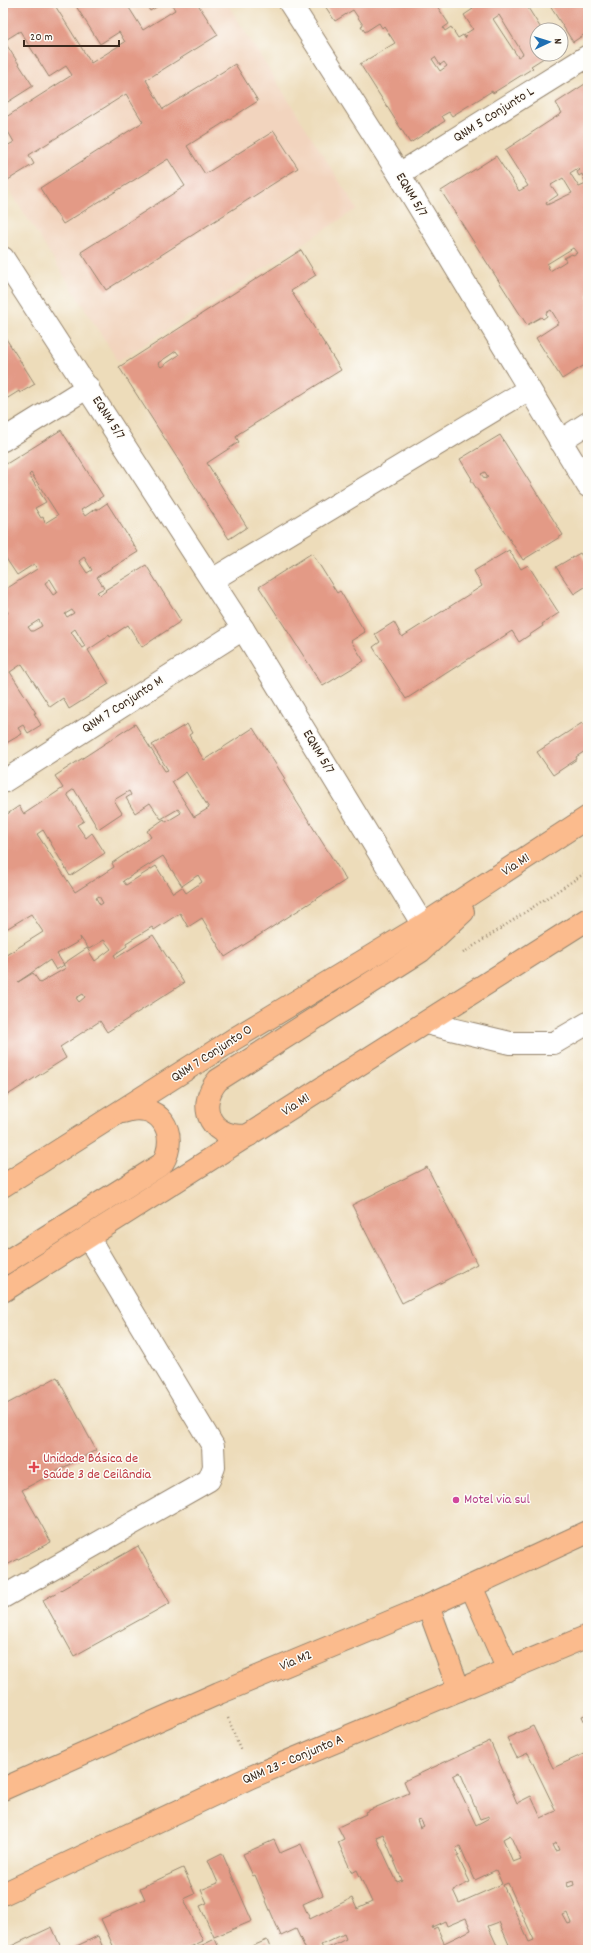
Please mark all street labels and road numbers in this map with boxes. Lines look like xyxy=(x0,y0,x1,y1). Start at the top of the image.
street label: QNM 5 Conjunto L xyxy=(450,82,539,148)
street label: EQNM 5/7 xyxy=(390,169,432,221)
street label: EQNM 5/7 xyxy=(86,392,130,444)
street label: QNM 7 Conjunto M xyxy=(78,671,168,739)
street label: EQNM 5/7 xyxy=(297,726,339,778)
street label: Via M1 xyxy=(498,848,534,882)
street label: QNM 7 Conjunto O xyxy=(167,1020,257,1088)
street label: Via M1 xyxy=(278,1088,314,1122)
street label: Via M2 xyxy=(277,1645,315,1677)
street label: QNM 23 - Conjunto A xyxy=(239,1730,347,1790)

